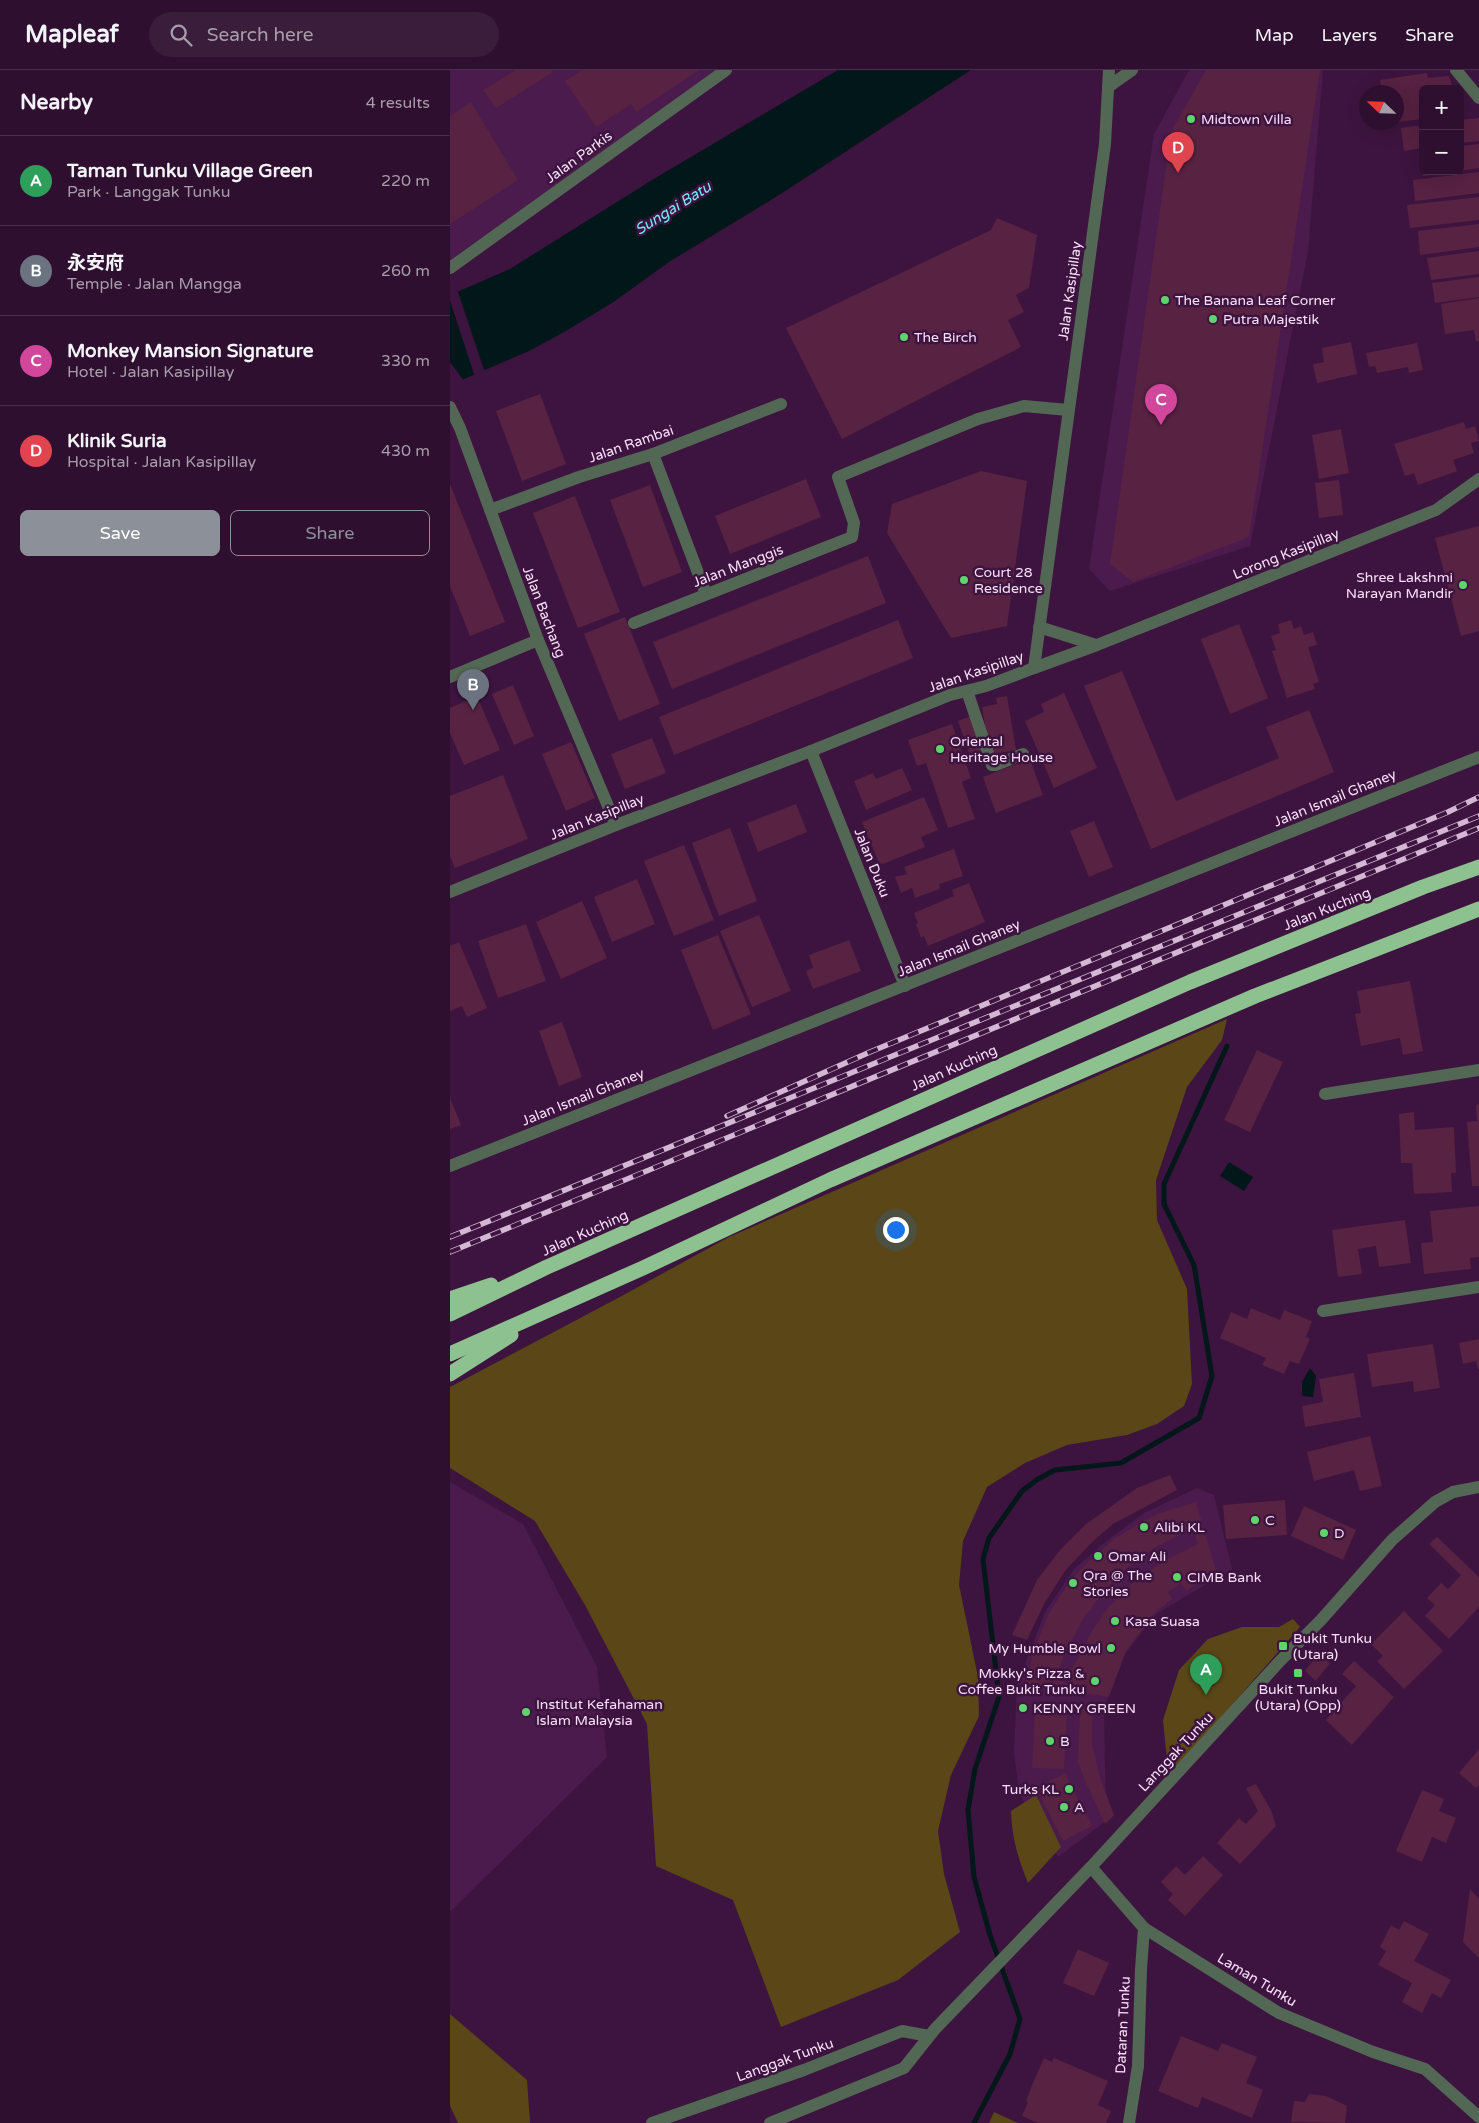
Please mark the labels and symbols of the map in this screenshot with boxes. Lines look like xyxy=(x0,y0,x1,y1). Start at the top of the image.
north arrow xyxy=(1359,85,1404,130)
place label: Midtown Villa xyxy=(1201,111,1292,128)
marker: Midtown Villa xyxy=(1185,113,1197,125)
street label: Jalan Parkis xyxy=(542,127,616,187)
pin: D xyxy=(1162,132,1194,173)
water label: Sungai Batu xyxy=(632,177,715,239)
street label: Jalan Kasipillay xyxy=(1055,240,1085,342)
place label: The Banana Leaf Corner xyxy=(1175,292,1336,309)
marker: The Banana Leaf Corner xyxy=(1159,294,1171,306)
place label: Putra Majestik xyxy=(1223,311,1319,328)
marker: Putra Majestik xyxy=(1207,313,1219,325)
place label: The Birch xyxy=(914,329,977,346)
marker: The Birch xyxy=(898,331,910,343)
pin: C xyxy=(1145,384,1177,425)
street label: Jalan Rambai xyxy=(586,422,676,466)
street label: Lorong Kasipillay xyxy=(1230,525,1342,583)
street label: Jalan Manggis xyxy=(690,541,786,591)
street label: Jalan Bachang xyxy=(519,564,569,660)
place label: Court 28 Residence xyxy=(974,564,1043,597)
place label: Shree Lakshmi Narayan Mandir xyxy=(1346,569,1454,602)
marker: Court 28 Residence xyxy=(958,574,970,586)
marker: Shree Lakshmi Narayan Mandir xyxy=(1457,579,1469,591)
street label: Jalan Kasipillay xyxy=(926,648,1026,696)
pin: B xyxy=(457,669,489,710)
place label: Oriental Heritage House xyxy=(950,733,1053,766)
marker: Oriental Heritage House xyxy=(934,743,946,755)
street label: Jalan Ismail Ghaney xyxy=(1271,765,1399,830)
street label: Jalan Kasipillay xyxy=(547,790,647,844)
street label: Jalan Duku xyxy=(850,826,894,900)
street label: Jalan Kuching xyxy=(1281,884,1373,934)
street label: Jalan Ismail Ghaney xyxy=(895,915,1023,980)
street label: Jalan Kuching xyxy=(908,1041,1000,1095)
street label: Jalan Ismail Ghaney xyxy=(519,1064,647,1129)
street label: Jalan Kuching xyxy=(539,1206,631,1260)
your location xyxy=(883,1217,909,1243)
place label: C xyxy=(1265,1512,1275,1529)
marker: C xyxy=(1249,1514,1261,1526)
place label: Alibi KL xyxy=(1154,1519,1205,1536)
marker: Alibi KL xyxy=(1138,1521,1150,1533)
place label: D xyxy=(1334,1525,1345,1542)
marker: D xyxy=(1318,1527,1330,1539)
place label: Omar Ali xyxy=(1108,1548,1166,1565)
marker: Omar Ali xyxy=(1092,1550,1104,1562)
place label: Qra @ The Stories xyxy=(1083,1567,1152,1600)
place label: CIMB Bank xyxy=(1187,1569,1262,1586)
marker: CIMB Bank xyxy=(1171,1571,1183,1583)
marker: Qra @ The Stories xyxy=(1067,1577,1079,1589)
place label: Kasa Suasa xyxy=(1125,1613,1200,1630)
marker: Kasa Suasa xyxy=(1109,1615,1121,1627)
place label: Bukit Tunku (Utara) xyxy=(1293,1630,1372,1663)
place label: My Humble Bowl xyxy=(988,1640,1101,1657)
marker: Bukit Tunku (Utara) xyxy=(1277,1640,1289,1652)
marker: My Humble Bowl xyxy=(1105,1642,1117,1654)
pin: A xyxy=(1190,1654,1222,1695)
place label: Mokky's Pizza & Coffee Bukit Tunku xyxy=(958,1665,1085,1698)
marker: Bukit Tunku (Utara) (Opp) xyxy=(1292,1667,1304,1679)
marker: Mokky's Pizza & Coffee Bukit Tunku xyxy=(1089,1675,1101,1687)
place label: Bukit Tunku (Utara) (Opp) xyxy=(1255,1681,1341,1714)
place label: Institut Kefahaman Islam Malaysia xyxy=(536,1696,663,1729)
place label: KENNY GREEN xyxy=(1033,1700,1136,1717)
marker: KENNY GREEN xyxy=(1017,1702,1029,1714)
marker: Institut Kefahaman Islam Malaysia xyxy=(520,1706,532,1718)
street label: Langgak Tunku xyxy=(1135,1709,1217,1795)
place label: B xyxy=(1060,1733,1070,1750)
marker: B xyxy=(1044,1735,1056,1747)
place label: Turks KL xyxy=(1002,1781,1059,1798)
marker: Turks KL xyxy=(1063,1783,1075,1795)
place label: A xyxy=(1074,1799,1084,1816)
marker: A xyxy=(1058,1801,1070,1813)
street label: Laman Tunku xyxy=(1214,1950,1300,2010)
street label: Dataran Tunku xyxy=(1112,1976,1134,2074)
street label: Langgak Tunku xyxy=(734,2035,836,2085)

